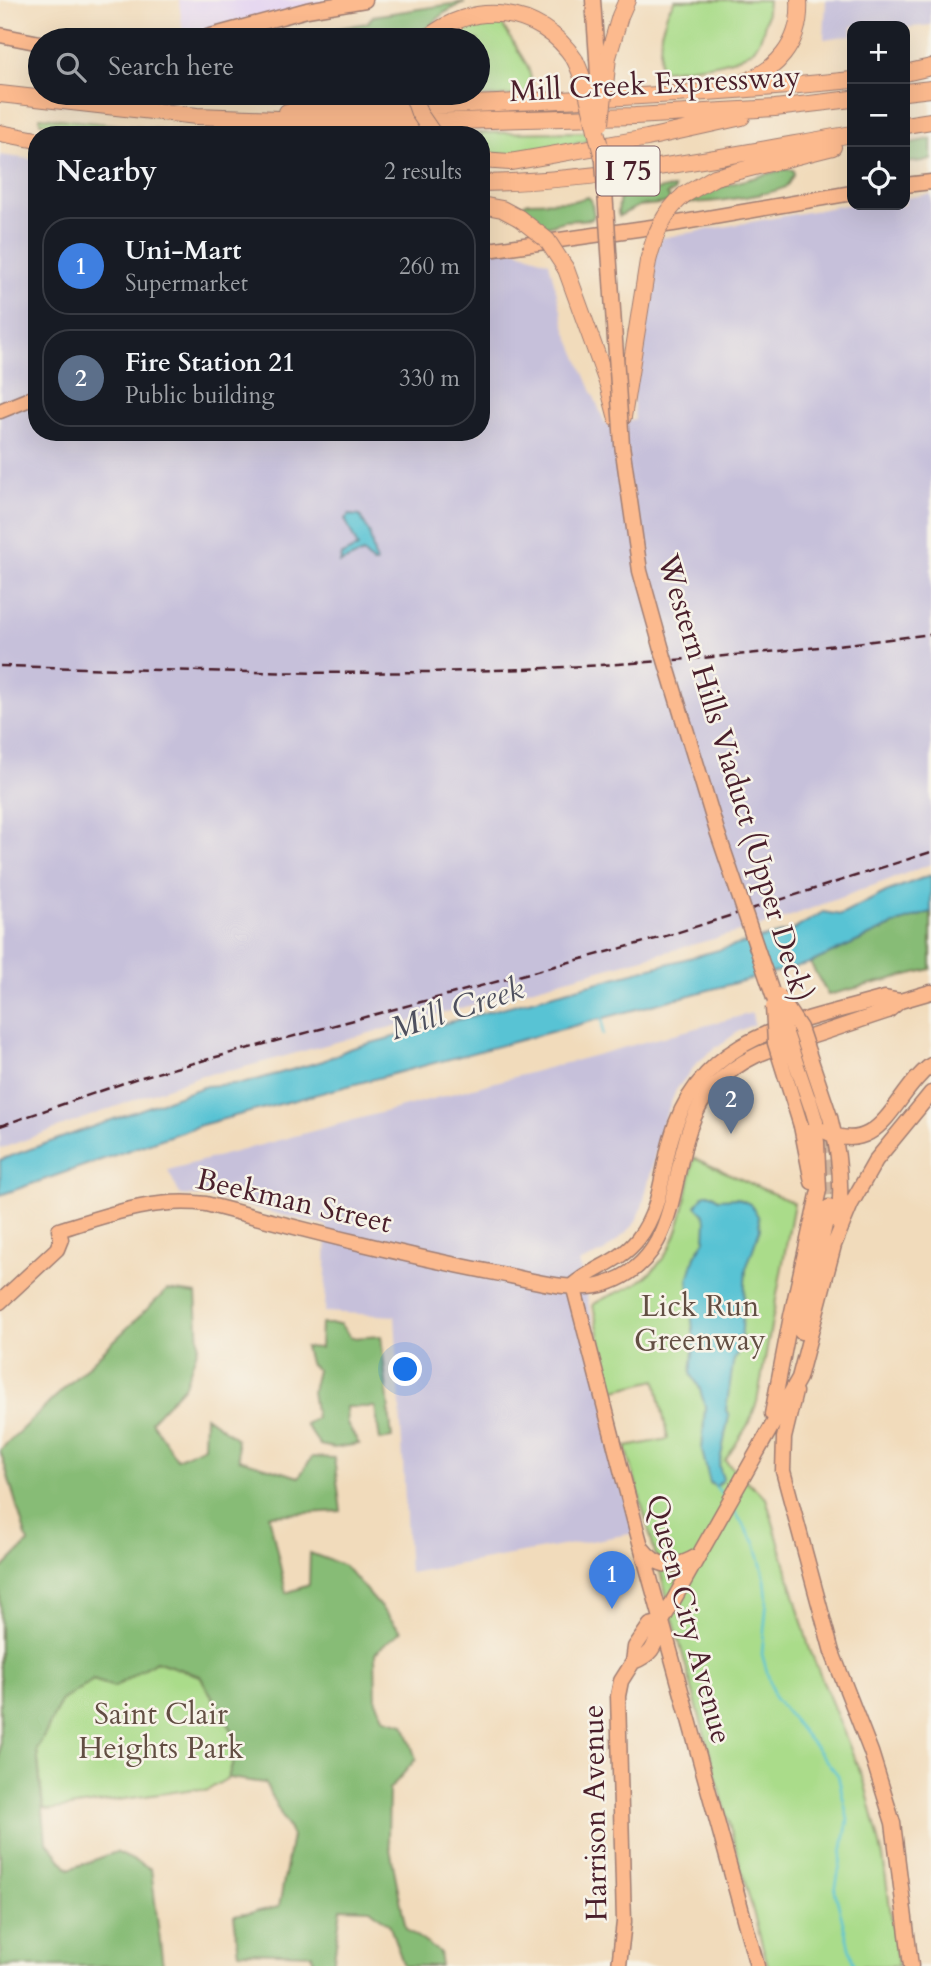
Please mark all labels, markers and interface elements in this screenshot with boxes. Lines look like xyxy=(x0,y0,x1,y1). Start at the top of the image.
map controls xyxy=(847,21,910,210)
button: + xyxy=(847,21,910,84)
search box xyxy=(28,28,490,105)
icon: search xyxy=(52,48,90,86)
text: Search here xyxy=(108,49,234,84)
street label: Mill Creek Expressway xyxy=(508,56,802,112)
button: − xyxy=(847,84,910,147)
road number: I 75 xyxy=(596,146,660,196)
button: locate xyxy=(847,147,910,210)
text: Nearby xyxy=(56,151,157,192)
text: 2 results xyxy=(384,156,462,187)
text: Uni-Mart xyxy=(125,233,241,268)
text: 1 xyxy=(75,251,87,282)
text: 260 m xyxy=(399,251,460,282)
text: Supermarket xyxy=(125,268,248,299)
text: Fire Station 21 xyxy=(125,345,295,380)
text: 2 xyxy=(75,363,87,394)
text: 330 m xyxy=(399,363,460,394)
text: Public building xyxy=(125,380,275,411)
street label: Western Hills Viaduct (Upper Deck) xyxy=(647,548,823,1007)
water label: Mill Creek xyxy=(384,967,530,1051)
pin: 2 xyxy=(708,1076,754,1134)
street label: Beekman Street xyxy=(192,1159,396,1244)
park label: Lick Run Greenway xyxy=(634,1286,766,1361)
your location xyxy=(388,1352,422,1386)
street label: Queen City Avenue xyxy=(636,1490,742,1748)
pin: 1 xyxy=(589,1551,635,1609)
park label: Saint Clair Heights Park xyxy=(78,1694,244,1769)
street label: Harrison Avenue xyxy=(573,1704,617,1922)

